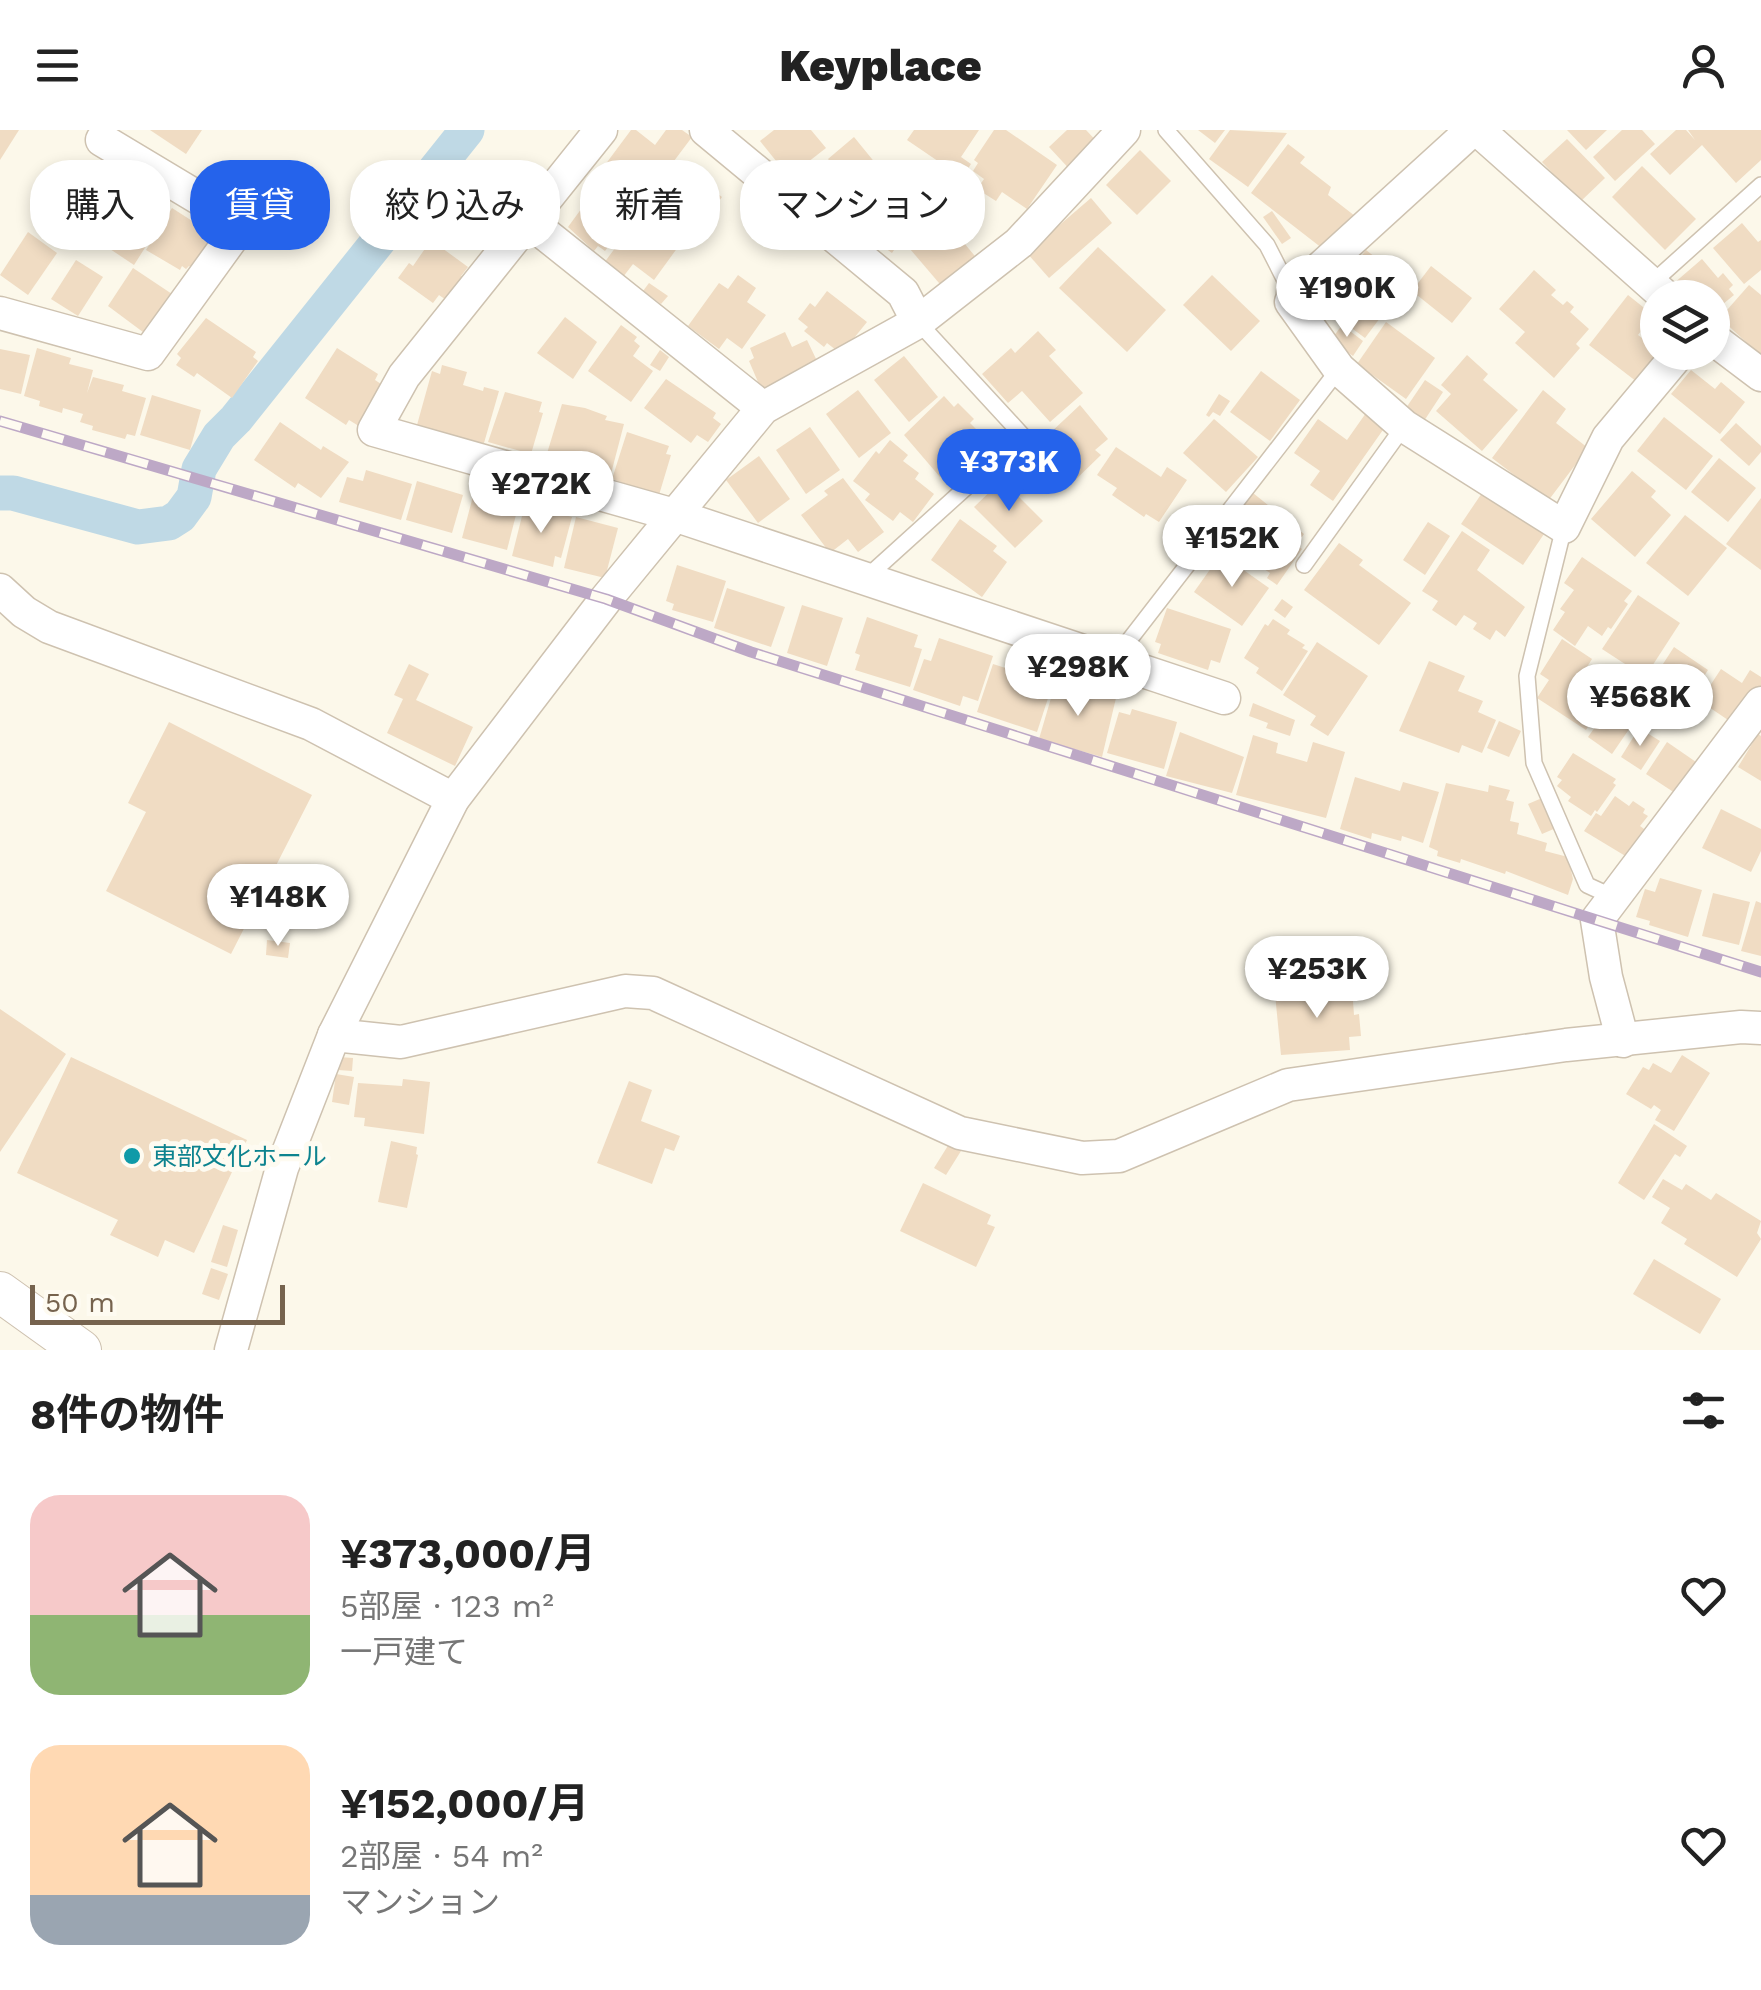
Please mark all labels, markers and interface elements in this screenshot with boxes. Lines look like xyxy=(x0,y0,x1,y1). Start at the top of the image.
icon: menu xyxy=(30,38,85,93)
icon: person xyxy=(1676,38,1731,93)
text: Keyplace xyxy=(779,39,982,92)
chip: 購入 xyxy=(30,160,170,250)
chip: 賃貸 xyxy=(190,160,330,250)
chip: 絞り込み xyxy=(350,160,560,250)
chip: 新着 xyxy=(580,160,720,250)
chip: マンション xyxy=(740,160,985,250)
pin: ¥190K xyxy=(1277,255,1417,340)
text: ¥190K xyxy=(1298,268,1396,306)
map controls xyxy=(1640,280,1730,370)
button: layers xyxy=(1640,280,1730,370)
pin: ¥373K xyxy=(939,429,1079,514)
text: ¥373K xyxy=(959,442,1059,480)
pin: ¥272K xyxy=(471,451,611,536)
text: ¥272K xyxy=(491,464,591,502)
pin: ¥152K xyxy=(1162,505,1302,590)
text: ¥152K xyxy=(1184,518,1280,556)
pin: ¥298K xyxy=(1008,634,1148,719)
text: ¥298K xyxy=(1027,647,1129,685)
pin: ¥568K xyxy=(1570,664,1710,749)
text: ¥568K xyxy=(1589,677,1691,715)
pin: ¥148K xyxy=(208,864,348,949)
text: ¥148K xyxy=(229,877,327,915)
pin: ¥253K xyxy=(1247,936,1387,1021)
text: ¥253K xyxy=(1267,949,1367,987)
place label: 東部文化ホール xyxy=(152,1142,327,1171)
marker: 東部文化ホール xyxy=(121,1145,143,1167)
scale bar xyxy=(30,1280,285,1324)
text: 50 m xyxy=(45,1286,115,1319)
icon: filters xyxy=(1676,1383,1731,1438)
text: 8件の物件 xyxy=(30,1390,224,1439)
text: ¥373,000/月 xyxy=(340,1529,596,1578)
icon: home xyxy=(110,1535,230,1655)
icon: heart xyxy=(1676,1568,1731,1623)
text: 5部屋 · 123 m² xyxy=(340,1587,554,1625)
text: 一戸建て xyxy=(340,1633,468,1671)
text: ¥152,000/月 xyxy=(340,1779,589,1828)
icon: home xyxy=(110,1785,230,1905)
icon: heart xyxy=(1676,1818,1731,1873)
text: 2部屋 · 54 m² xyxy=(340,1837,543,1875)
text: マンション xyxy=(340,1883,500,1921)

